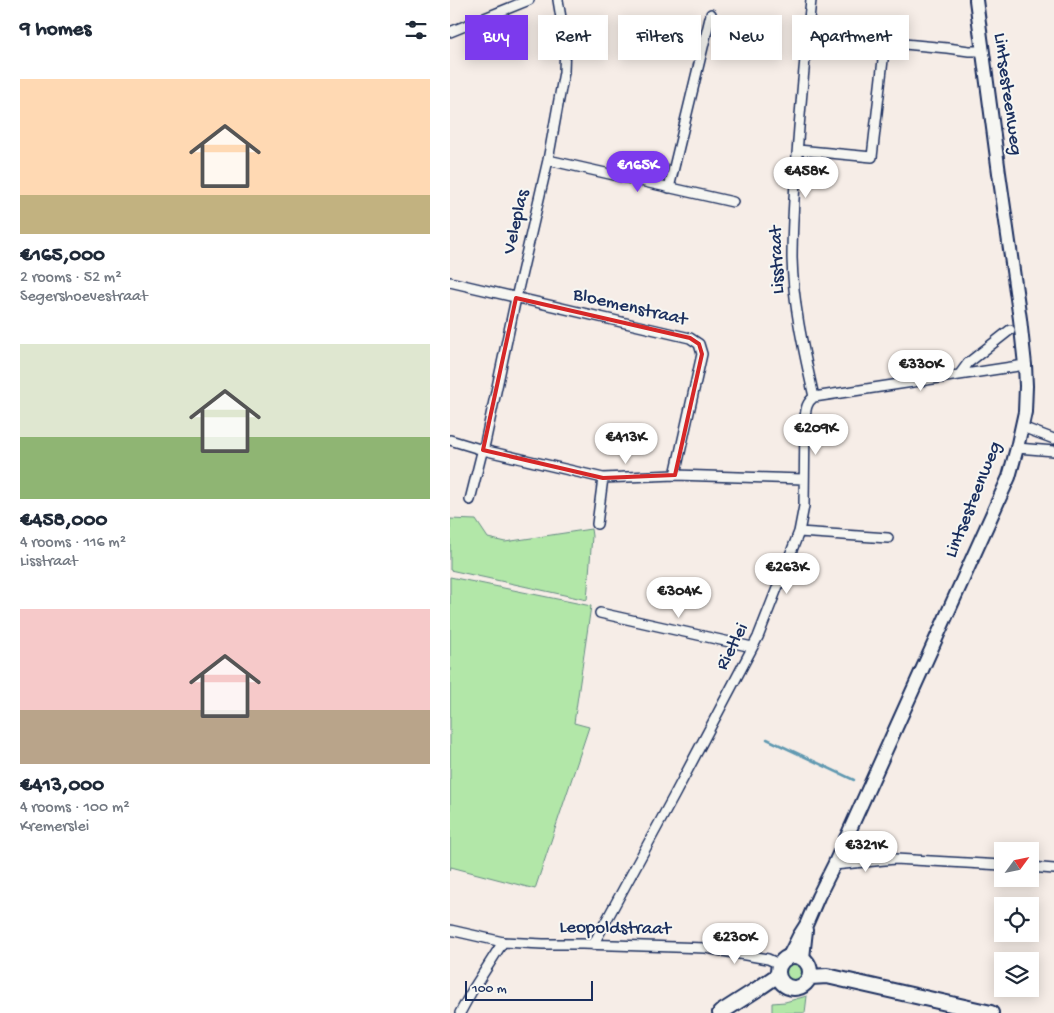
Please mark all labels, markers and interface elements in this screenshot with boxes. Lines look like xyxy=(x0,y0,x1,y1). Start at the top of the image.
chip: Buy xyxy=(465,15,528,60)
chip: Rent xyxy=(538,15,608,60)
chip: Filters xyxy=(618,15,701,60)
chip: New xyxy=(711,15,782,60)
chip: Apartment xyxy=(792,15,909,60)
icon: filters xyxy=(402,16,430,44)
text: 9 homes xyxy=(20,18,91,43)
street label: Lintsesteenweg xyxy=(987,31,1027,157)
icon: home xyxy=(180,111,270,201)
pin: €165K xyxy=(603,150,673,193)
pin: €458K xyxy=(771,156,841,199)
text: €165K xyxy=(617,157,659,176)
text: €458K xyxy=(784,163,828,182)
street label: Veleplas xyxy=(498,187,536,257)
street label: Lisstraat xyxy=(765,223,791,295)
text: €165,000 xyxy=(20,244,105,269)
text: 2 rooms · 52 m² xyxy=(20,269,122,288)
street label: Bloemenstraat xyxy=(570,283,691,333)
text: Segershoevestraat xyxy=(20,288,147,307)
pin: €330K xyxy=(886,350,956,392)
text: €330K xyxy=(899,356,943,375)
icon: home xyxy=(180,376,270,466)
pin: €209K xyxy=(781,414,851,456)
text: €209K xyxy=(794,420,838,439)
pin: €413K xyxy=(591,422,661,465)
text: €413K xyxy=(606,429,646,448)
street label: Lintsesteenweg xyxy=(940,438,1008,562)
text: €458,000 xyxy=(20,509,107,534)
text: 4 rooms · 116 m² xyxy=(20,534,126,553)
pin: €263K xyxy=(752,552,822,595)
text: Lisstraat xyxy=(20,553,78,572)
text: €263K xyxy=(766,559,808,578)
pin: €304K xyxy=(644,576,714,619)
text: €304K xyxy=(657,583,701,602)
street label: Rietlei xyxy=(711,620,755,674)
icon: home xyxy=(180,641,270,731)
text: €413,000 xyxy=(20,774,104,799)
text: 4 rooms · 100 m² xyxy=(20,799,130,818)
text: Kremerslei xyxy=(20,818,89,837)
pin: €321K xyxy=(831,830,901,873)
text: €321K xyxy=(846,837,886,856)
north arrow xyxy=(994,842,1039,888)
map controls xyxy=(994,842,1039,997)
button: locate xyxy=(994,897,1039,942)
street label: Leopoldstraat xyxy=(559,917,673,942)
pin: €230K xyxy=(700,922,770,965)
text: €230K xyxy=(713,929,757,948)
button: layers xyxy=(994,952,1039,997)
scale bar xyxy=(465,978,592,1001)
text: 100 m xyxy=(472,981,507,998)

